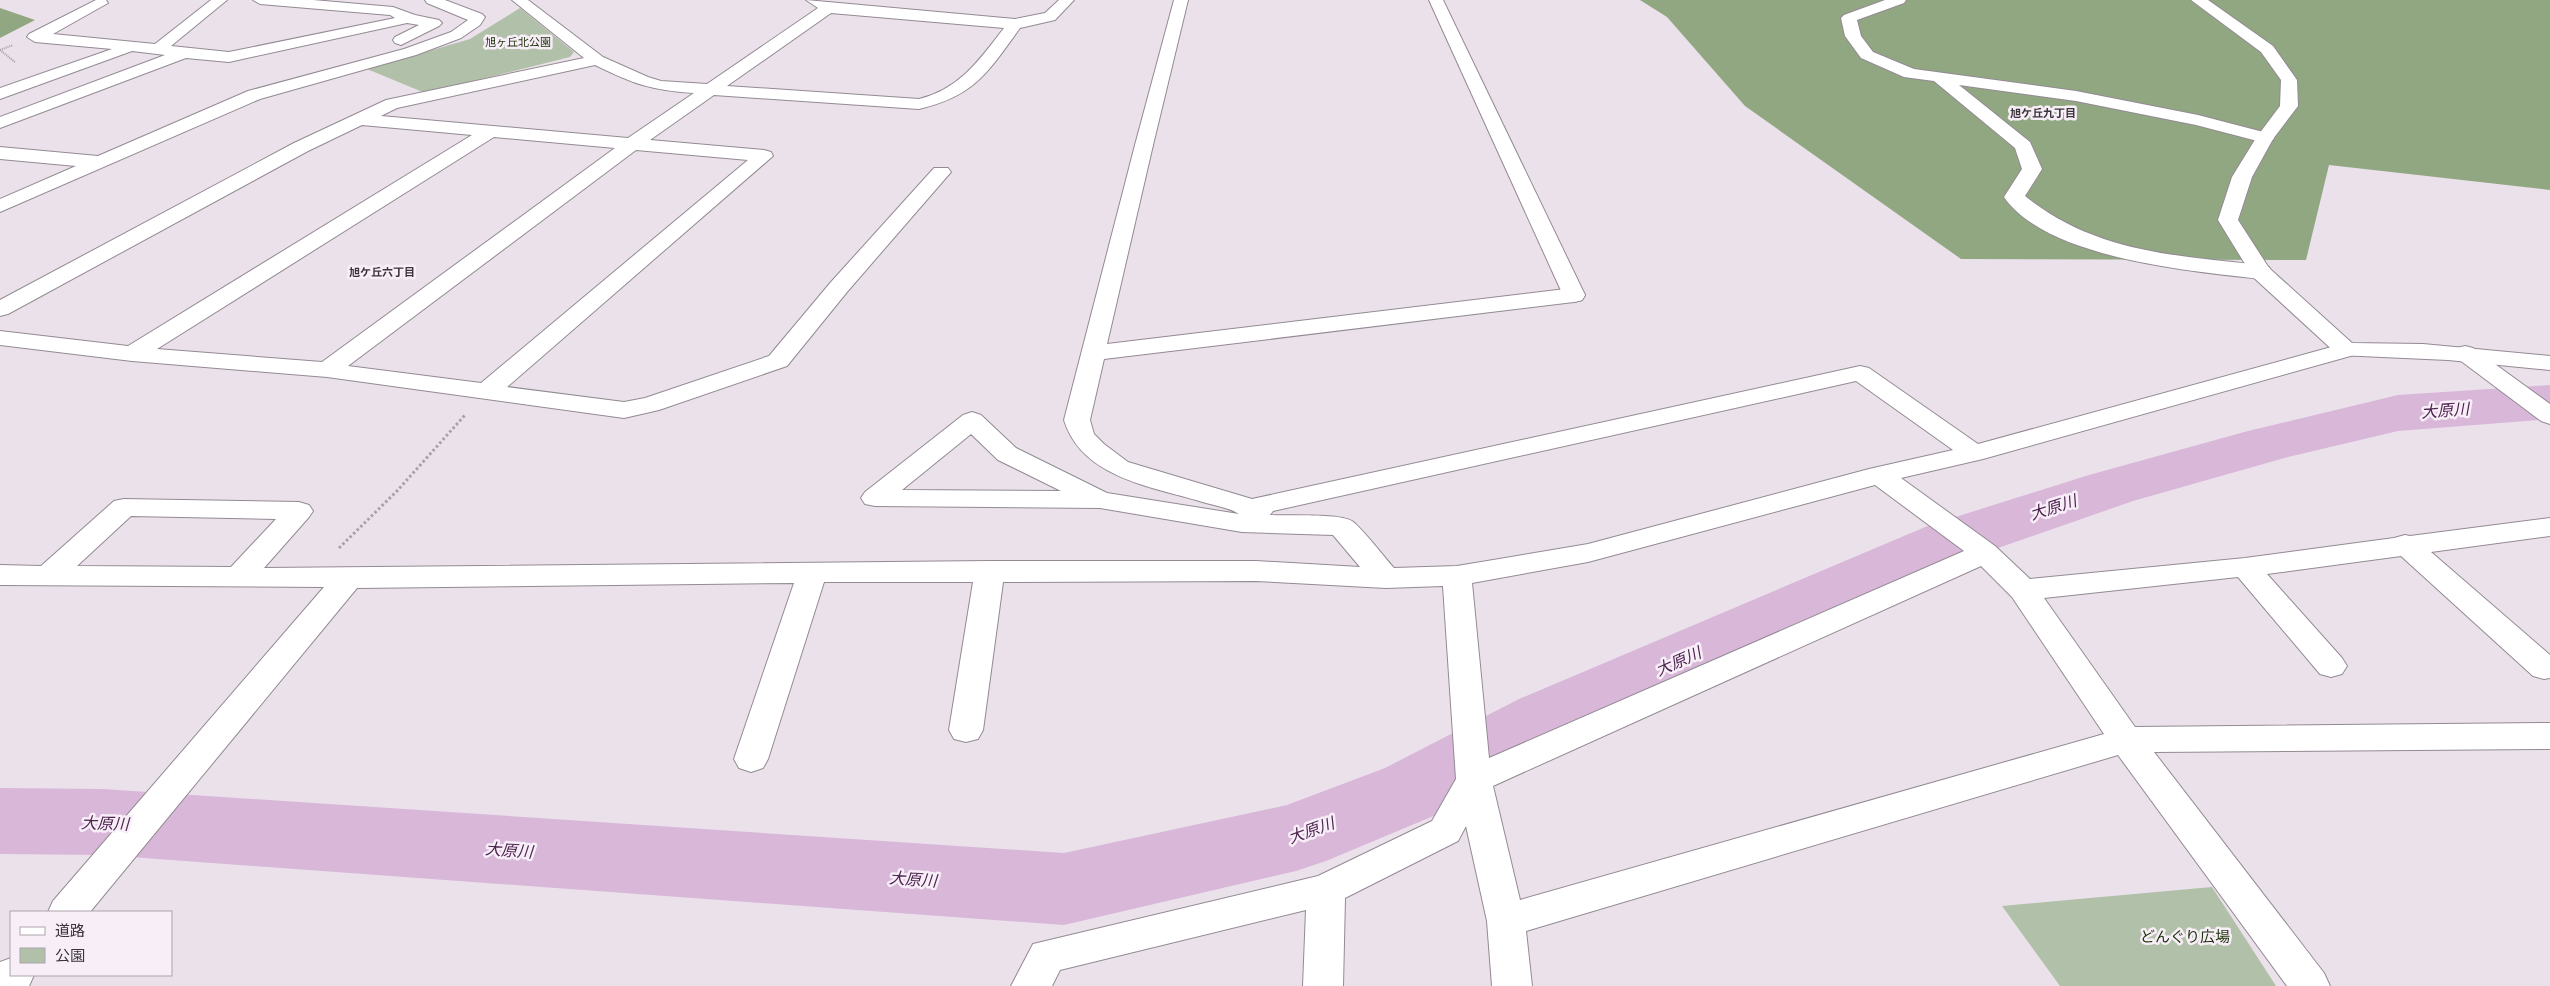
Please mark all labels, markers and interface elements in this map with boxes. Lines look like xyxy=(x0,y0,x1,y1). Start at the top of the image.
park label: 旭ヶ丘北公園 xyxy=(485,36,551,49)
district label: 旭ケ丘九丁目 xyxy=(2010,107,2076,120)
district label: 旭ケ丘六丁目 xyxy=(349,266,415,279)
water label: 大原川 xyxy=(2420,399,2472,422)
water label: 大原川 xyxy=(2027,490,2081,524)
water label: 大原川 xyxy=(1652,642,1706,680)
water label: 大原川 xyxy=(81,813,131,834)
water label: 大原川 xyxy=(1285,813,1339,848)
water label: 大原川 xyxy=(484,839,536,862)
water label: 大原川 xyxy=(888,868,940,891)
legend xyxy=(10,911,172,976)
text: 道路 xyxy=(55,922,85,940)
park label: どんぐり広場 xyxy=(2140,928,2230,946)
text: 公園 xyxy=(55,947,85,965)

